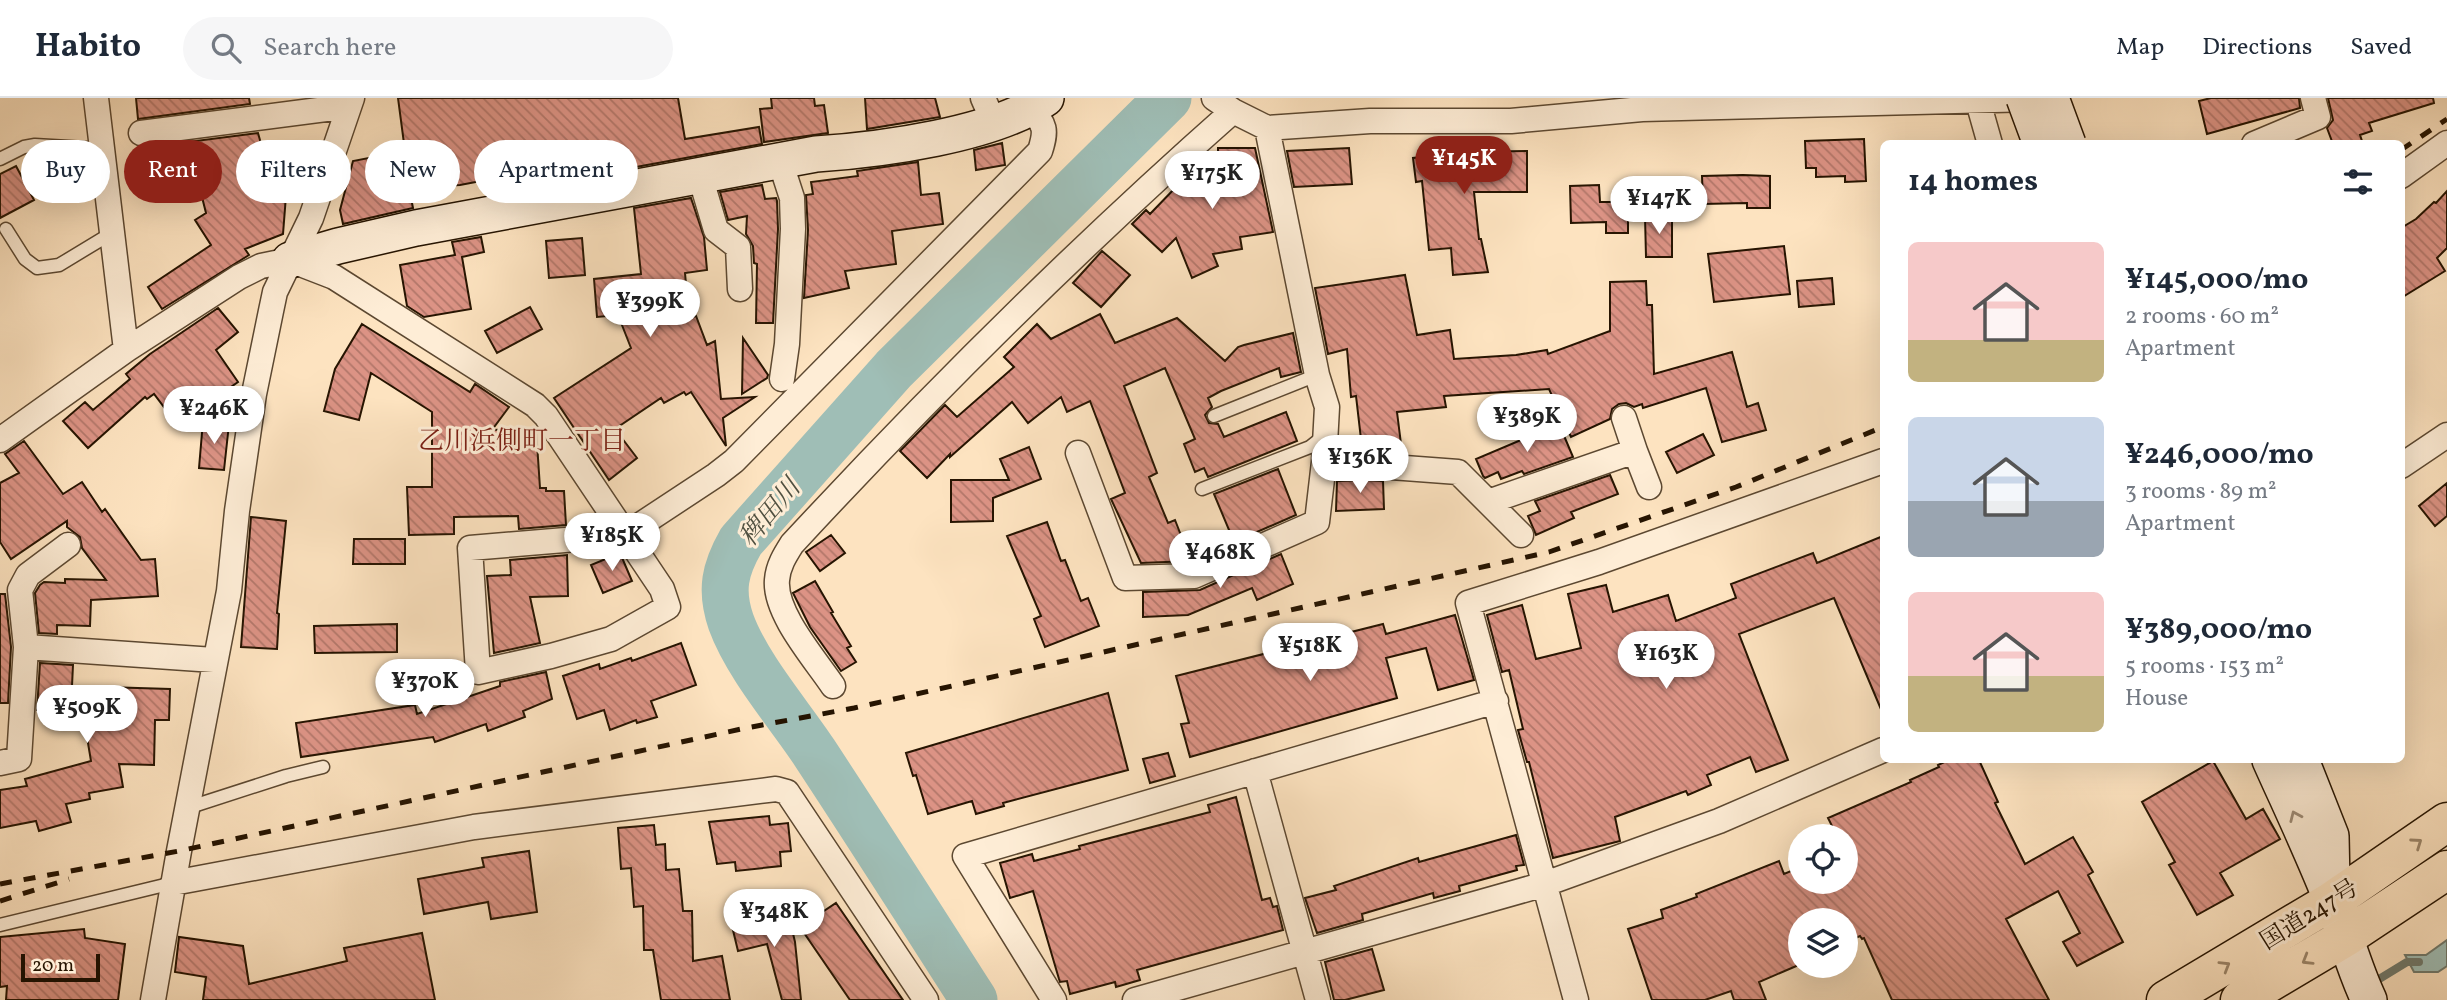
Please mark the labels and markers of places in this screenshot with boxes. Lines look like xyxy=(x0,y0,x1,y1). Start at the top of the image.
pin: ¥145K xyxy=(1415,136,1513,196)
pin: ¥175K xyxy=(1163,152,1261,211)
pin: ¥147K xyxy=(1610,176,1708,236)
pin: ¥399K xyxy=(601,280,699,339)
pin: ¥246K xyxy=(165,386,263,446)
pin: ¥389K xyxy=(1478,394,1576,454)
pin: ¥136K xyxy=(1311,436,1409,495)
pin: ¥185K xyxy=(563,514,661,573)
pin: ¥468K xyxy=(1171,531,1269,590)
pin: ¥518K xyxy=(1261,624,1359,683)
pin: ¥163K xyxy=(1617,632,1715,691)
pin: ¥370K xyxy=(376,660,474,719)
pin: ¥509K xyxy=(38,686,136,745)
pin: ¥348K xyxy=(725,890,823,949)

